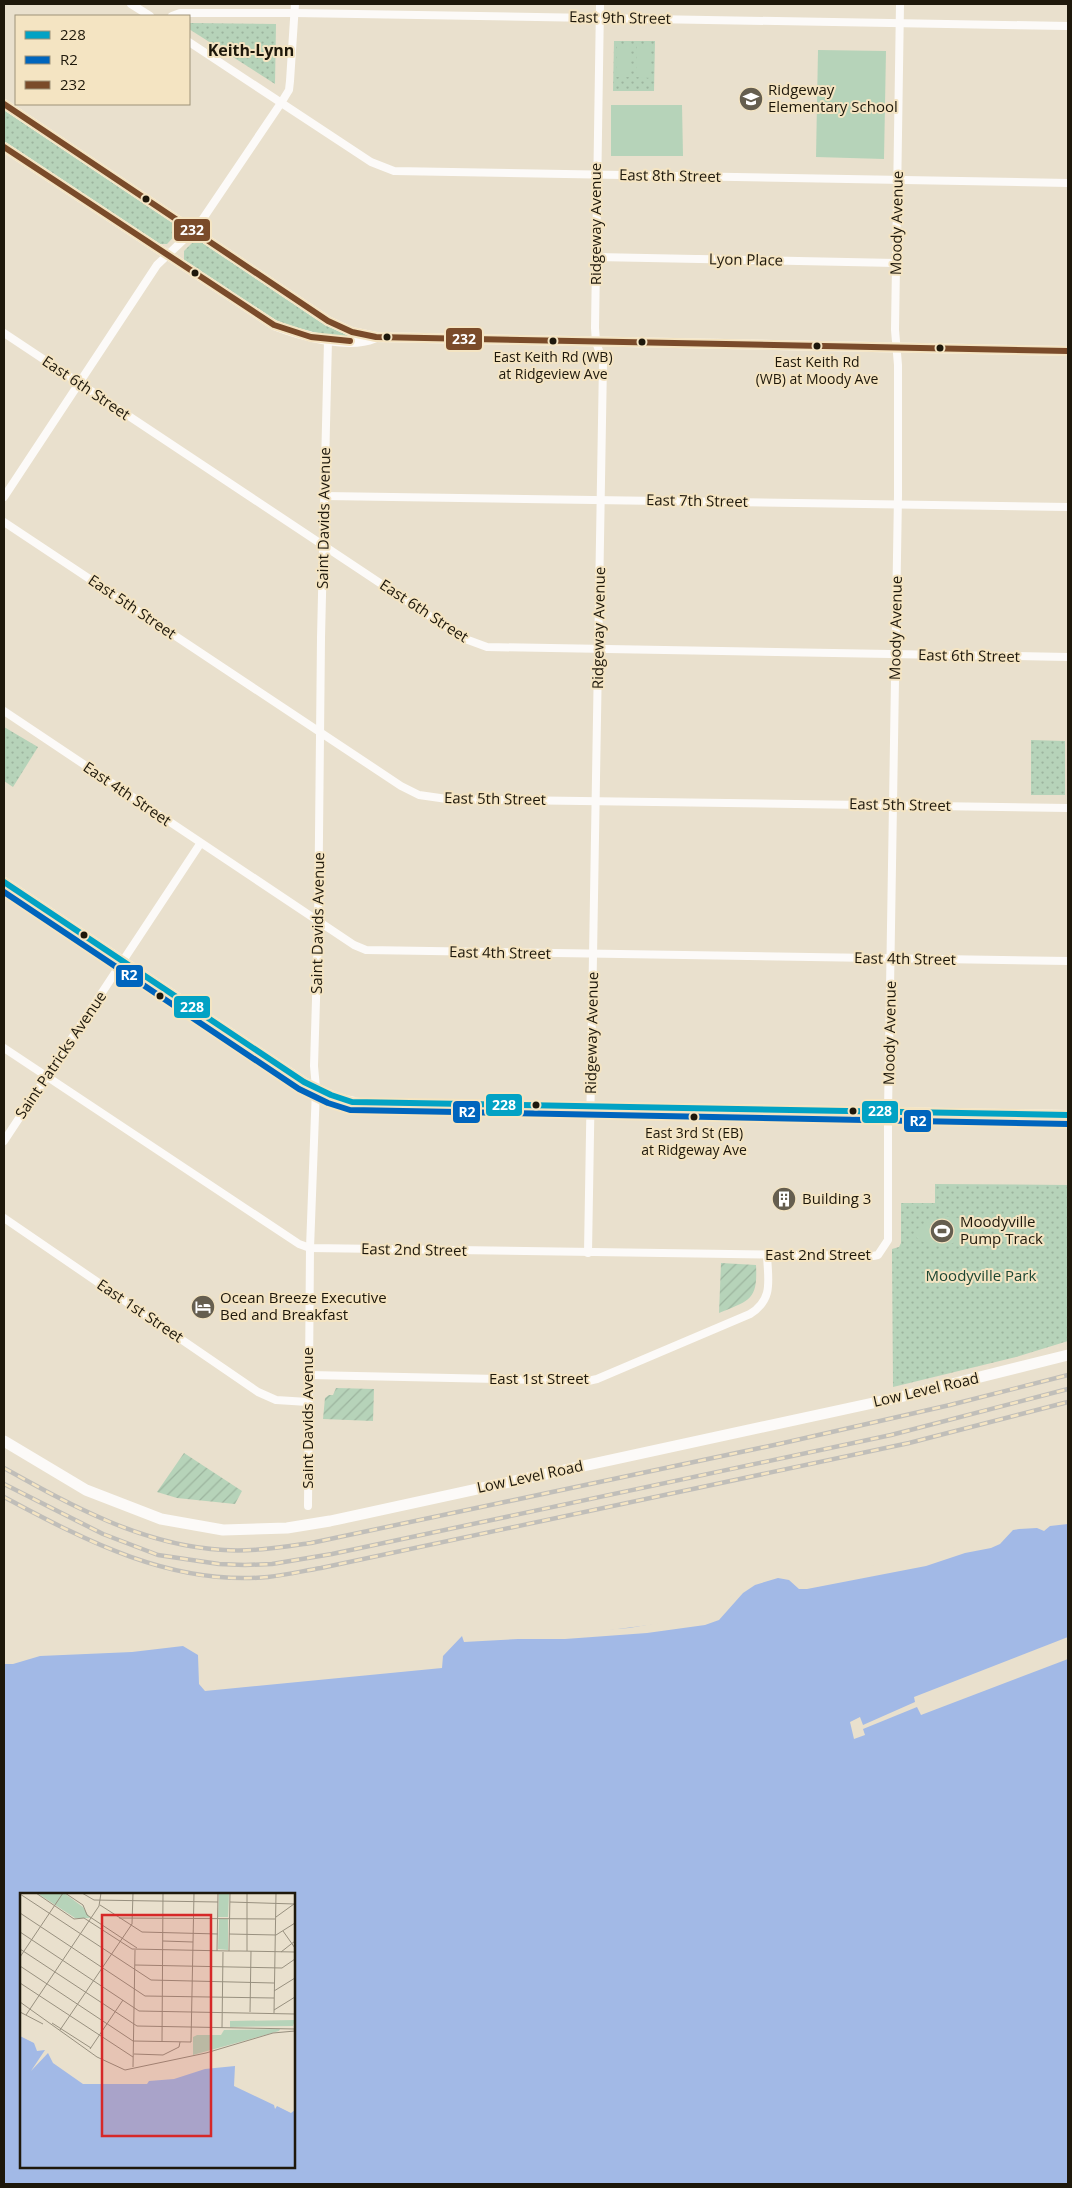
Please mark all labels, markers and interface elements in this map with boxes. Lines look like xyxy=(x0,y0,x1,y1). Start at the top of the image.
street label: East 9th Street xyxy=(569,6,671,28)
legend xyxy=(15,15,190,105)
text: 228 xyxy=(60,24,86,44)
district label: Keith-Lynn xyxy=(208,39,294,61)
text: R2 xyxy=(60,49,78,69)
text: 232 xyxy=(60,74,86,94)
place label: Ridgeway Elementary School xyxy=(768,79,898,116)
school or university icon: Ridgeway Elementary School xyxy=(738,86,764,112)
street label: Ridgeway Avenue xyxy=(585,163,605,285)
street label: East 8th Street xyxy=(619,164,721,186)
street label: Moody Avenue xyxy=(885,171,907,275)
unlabelled marker xyxy=(141,194,151,204)
line badge: 232 xyxy=(173,218,211,242)
text: 232 xyxy=(180,220,204,239)
street label: Lyon Place xyxy=(709,248,783,270)
unlabelled marker xyxy=(190,268,200,278)
line badge: 232 xyxy=(445,327,483,351)
text: 232 xyxy=(452,329,476,348)
unlabelled marker xyxy=(382,332,392,342)
marker: East Keith Rd (WB) at Ridgeview Ave xyxy=(548,336,558,346)
unlabelled marker xyxy=(637,337,647,347)
marker: East Keith Rd (WB) at Moody Ave xyxy=(812,341,822,351)
unlabelled marker xyxy=(935,343,945,353)
place label: East Keith Rd (WB) at Ridgeview Ave xyxy=(493,347,613,383)
street label: East 6th Street xyxy=(39,350,134,424)
place label: East Keith Rd (WB) at Moody Ave xyxy=(756,352,878,388)
street label: Saint Davids Avenue xyxy=(312,447,334,589)
street label: East 7th Street xyxy=(646,489,748,511)
street label: Ridgeway Avenue xyxy=(587,567,609,689)
street label: East 5th Street xyxy=(85,569,180,643)
street label: East 6th Street xyxy=(376,574,473,646)
street label: Moody Avenue xyxy=(884,576,906,680)
street label: East 6th Street xyxy=(918,644,1020,666)
street label: East 4th Street xyxy=(80,756,175,830)
street label: East 5th Street xyxy=(444,787,546,809)
street label: East 5th Street xyxy=(849,793,951,815)
street label: Saint Davids Avenue xyxy=(306,852,328,994)
unlabelled marker xyxy=(79,930,89,940)
street label: East 4th Street xyxy=(449,941,551,963)
street label: East 4th Street xyxy=(854,947,956,969)
line badge: R2 xyxy=(115,964,144,988)
text: R2 xyxy=(120,965,138,984)
street label: Ridgeway Avenue xyxy=(580,972,602,1094)
street label: Moody Avenue xyxy=(878,981,900,1085)
street label: Saint Patricks Avenue xyxy=(10,987,110,1122)
unlabelled marker xyxy=(155,991,165,1001)
line badge: 228 xyxy=(173,995,211,1019)
text: 228 xyxy=(180,997,204,1016)
line badge: 228 xyxy=(485,1093,523,1117)
text: 228 xyxy=(492,1095,516,1114)
line badge: R2 xyxy=(452,1100,481,1124)
unlabelled marker xyxy=(531,1100,541,1110)
line badge: 228 xyxy=(861,1100,899,1124)
text: 228 xyxy=(868,1101,892,1120)
text: R2 xyxy=(458,1102,476,1121)
unlabelled marker xyxy=(848,1106,858,1116)
line badge: R2 xyxy=(903,1109,932,1133)
text: R2 xyxy=(909,1111,927,1130)
marker: East 3rd St (EB) at Ridgeway Ave xyxy=(689,1112,699,1122)
place label: East 3rd St (EB) at Ridgeway Ave xyxy=(641,1123,747,1159)
building icon: Building 3 xyxy=(771,1186,797,1212)
place label: Building 3 xyxy=(802,1188,871,1208)
place label: Moodyville Pump Track xyxy=(960,1211,1043,1248)
sports icon: Moodyville Pump Track xyxy=(929,1218,955,1244)
street label: East 2nd Street xyxy=(361,1238,467,1260)
street label: East 2nd Street xyxy=(765,1244,871,1264)
park label: Moodyville Park xyxy=(926,1265,1037,1285)
street label: East 1st Street xyxy=(94,1274,188,1346)
place label: Ocean Breeze Executive Bed and Breakfast xyxy=(220,1287,387,1324)
hotel icon: Ocean Breeze Executive Bed and Breakfast xyxy=(190,1294,216,1320)
street label: Saint Davids Avenue xyxy=(297,1347,317,1489)
street label: Low Level Road xyxy=(871,1367,981,1411)
street label: East 1st Street xyxy=(489,1368,589,1388)
street label: Low Level Road xyxy=(475,1455,585,1497)
inset map xyxy=(20,1893,295,2168)

